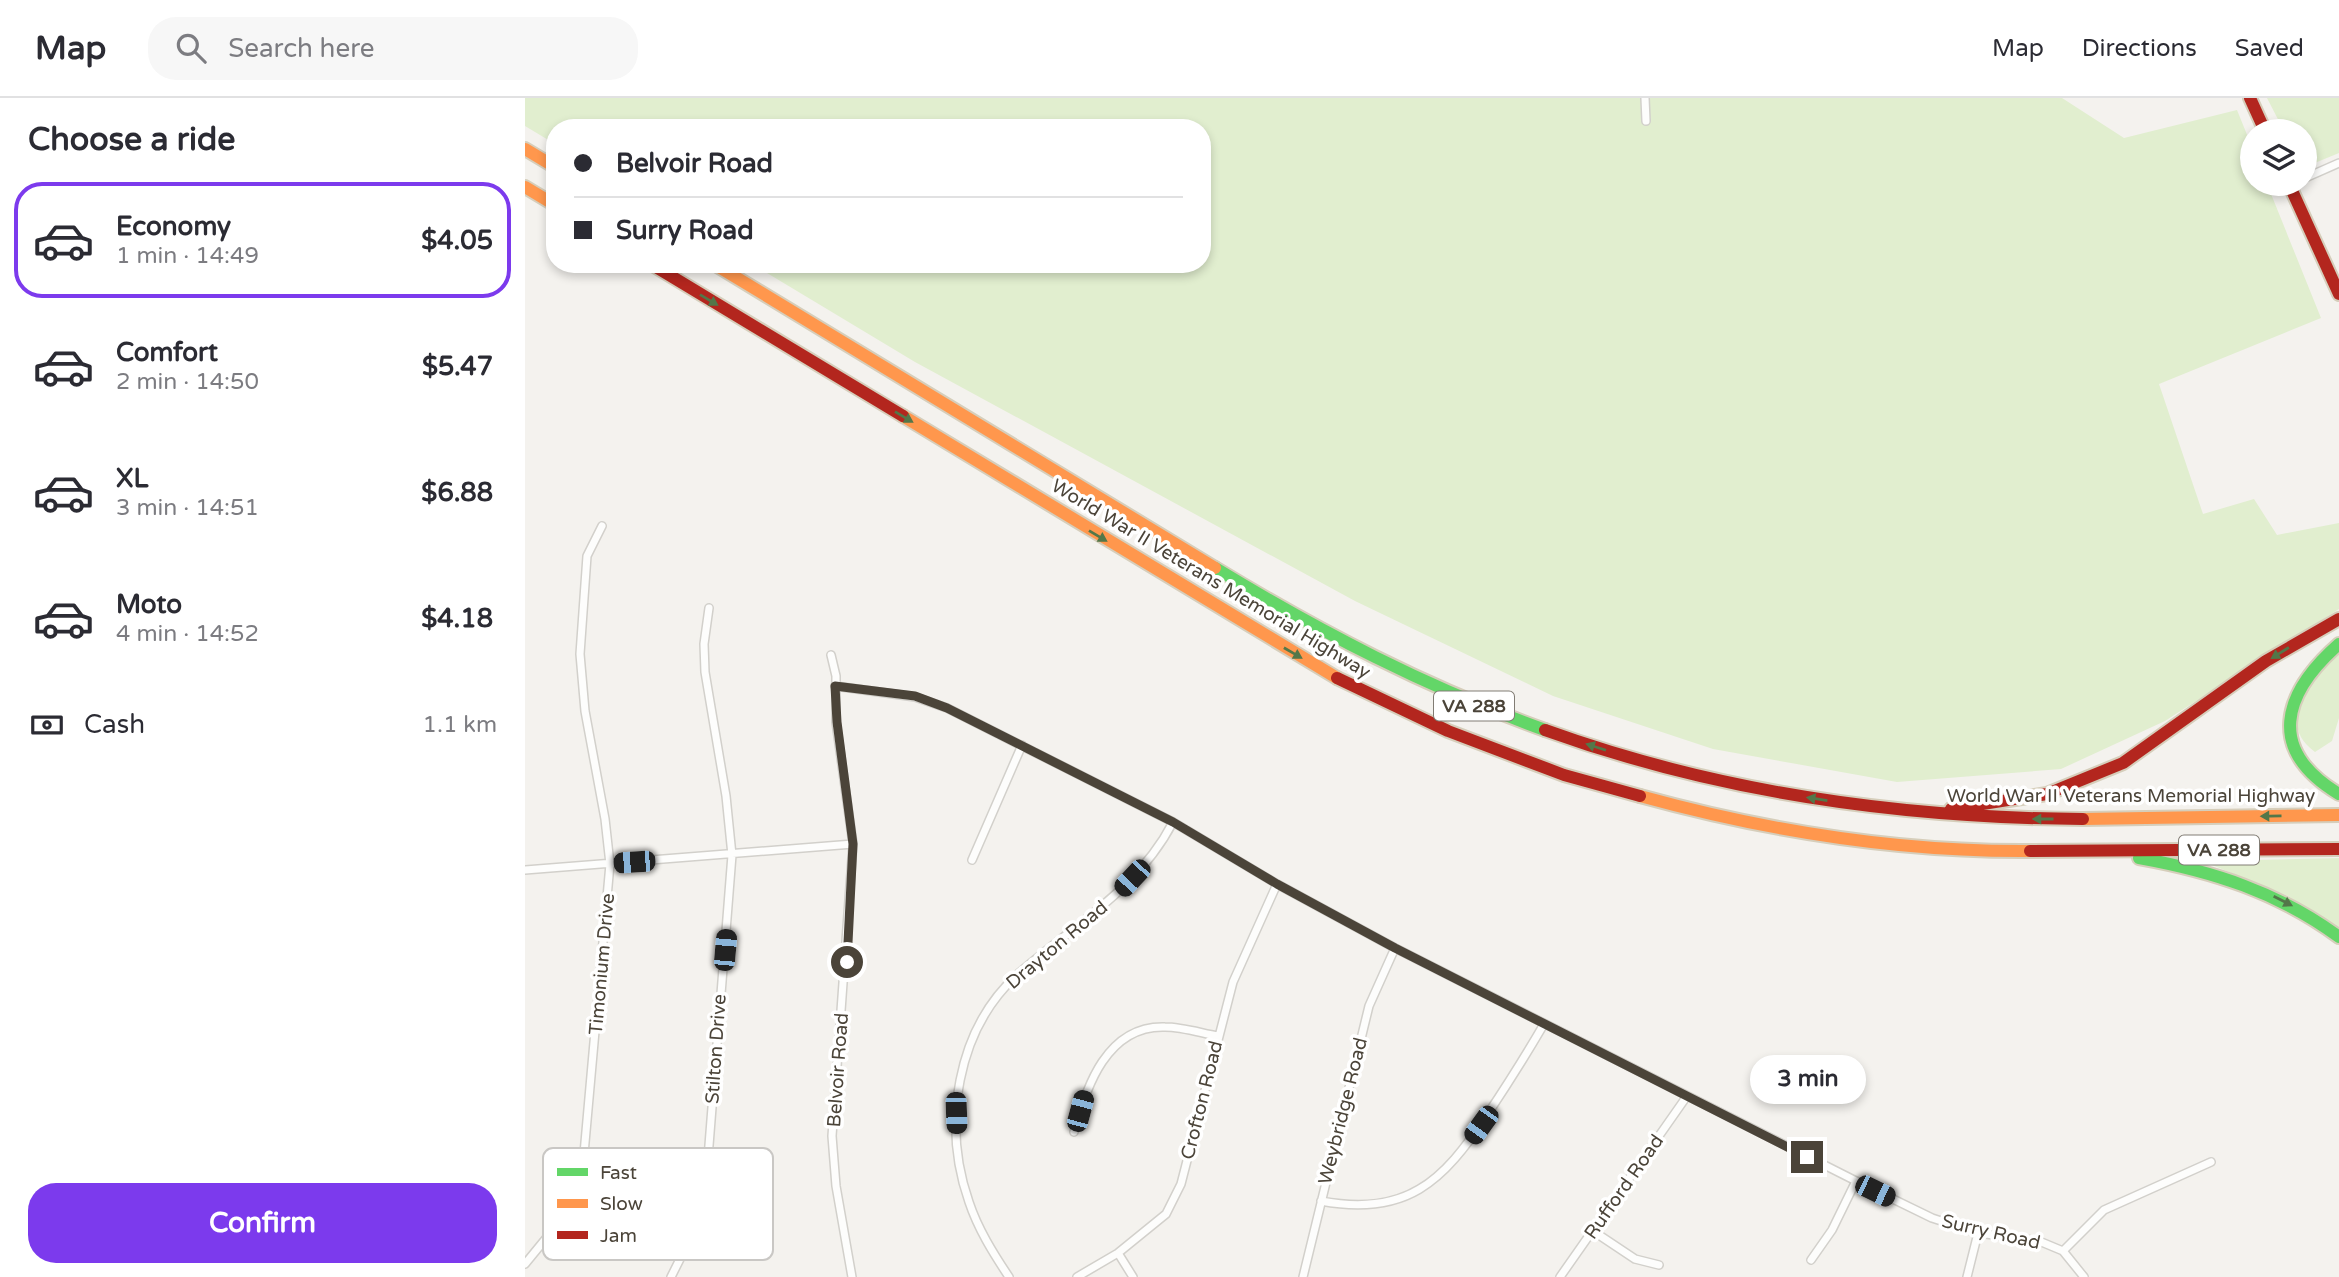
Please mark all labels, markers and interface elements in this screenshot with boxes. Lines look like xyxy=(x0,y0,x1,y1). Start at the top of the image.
search box xyxy=(148,17,638,80)
text: Map xyxy=(35,29,106,68)
icon: search xyxy=(172,29,210,67)
text: Search here xyxy=(228,33,374,64)
text: Map xyxy=(1992,34,2044,63)
text: Directions xyxy=(2082,34,2197,63)
text: Saved xyxy=(2235,34,2304,63)
map controls xyxy=(2240,119,2317,196)
button: layers xyxy=(2240,119,2317,196)
text: Choose a ride xyxy=(28,121,235,159)
text: Belvoir Road xyxy=(616,148,773,179)
icon: car xyxy=(32,209,95,272)
text: Economy xyxy=(116,211,231,242)
text: Surry Road xyxy=(616,215,754,246)
text: $4.05 xyxy=(421,225,493,256)
text: 1 min · 14:49 xyxy=(116,242,259,270)
one-way arrow xyxy=(700,293,719,306)
icon: car xyxy=(32,335,95,398)
text: Comfort xyxy=(116,337,218,368)
text: $5.47 xyxy=(422,351,493,382)
text: 2 min · 14:50 xyxy=(116,368,259,396)
one-way arrow xyxy=(894,411,913,424)
icon: car xyxy=(32,461,95,524)
text: XL xyxy=(116,463,148,494)
street label: World War II Veterans Memorial Highway xyxy=(1047,475,1375,683)
text: $6.88 xyxy=(421,477,493,508)
text: 3 min · 14:51 xyxy=(116,494,259,522)
one-way arrow xyxy=(1089,529,1108,542)
icon: car xyxy=(32,587,95,650)
text: Moto xyxy=(116,589,182,620)
text: $4.18 xyxy=(421,603,493,634)
text: 4 min · 14:52 xyxy=(116,620,259,648)
one-way arrow xyxy=(2270,646,2289,659)
one-way arrow xyxy=(1283,647,1302,659)
road number: VA 288 xyxy=(1434,692,1514,720)
icon: cash xyxy=(28,706,66,744)
text: Cash xyxy=(84,709,145,740)
text: 1.1 km xyxy=(423,711,497,739)
one-way arrow xyxy=(1585,741,1606,752)
street label: World War II Veterans Memorial Highway xyxy=(1947,785,2315,807)
one-way arrow xyxy=(1806,793,1828,804)
one-way arrow xyxy=(2260,810,2282,822)
one-way arrow xyxy=(2032,813,2054,824)
road number: VA 288 xyxy=(2179,836,2259,864)
car xyxy=(613,850,656,874)
car xyxy=(1110,855,1155,901)
street label: Timonium Drive xyxy=(585,892,619,1036)
one-way arrow xyxy=(2273,895,2293,907)
street label: Drayton Road xyxy=(1002,896,1112,994)
car xyxy=(713,928,738,972)
route start xyxy=(831,946,863,978)
street label: Stilton Drive xyxy=(701,993,731,1105)
street label: Belvoir Road xyxy=(823,1012,853,1128)
street label: Weybridge Road xyxy=(1314,1035,1372,1187)
street label: Crofton Road xyxy=(1177,1038,1227,1162)
callout: 3 min xyxy=(1749,1056,1865,1104)
text: 3 min xyxy=(1777,1065,1839,1093)
car xyxy=(1065,1088,1096,1134)
car xyxy=(945,1092,968,1134)
car xyxy=(1461,1102,1502,1148)
street label: Rufford Road xyxy=(1580,1131,1668,1243)
route end xyxy=(1791,1141,1823,1173)
legend xyxy=(543,1148,773,1260)
text: Fast xyxy=(600,1162,637,1184)
car xyxy=(1852,1172,1899,1210)
button: Confirm xyxy=(28,1183,497,1263)
text: Slow xyxy=(600,1193,643,1215)
street label: Surry Road xyxy=(1940,1210,2042,1254)
text: Jam xyxy=(600,1225,637,1247)

